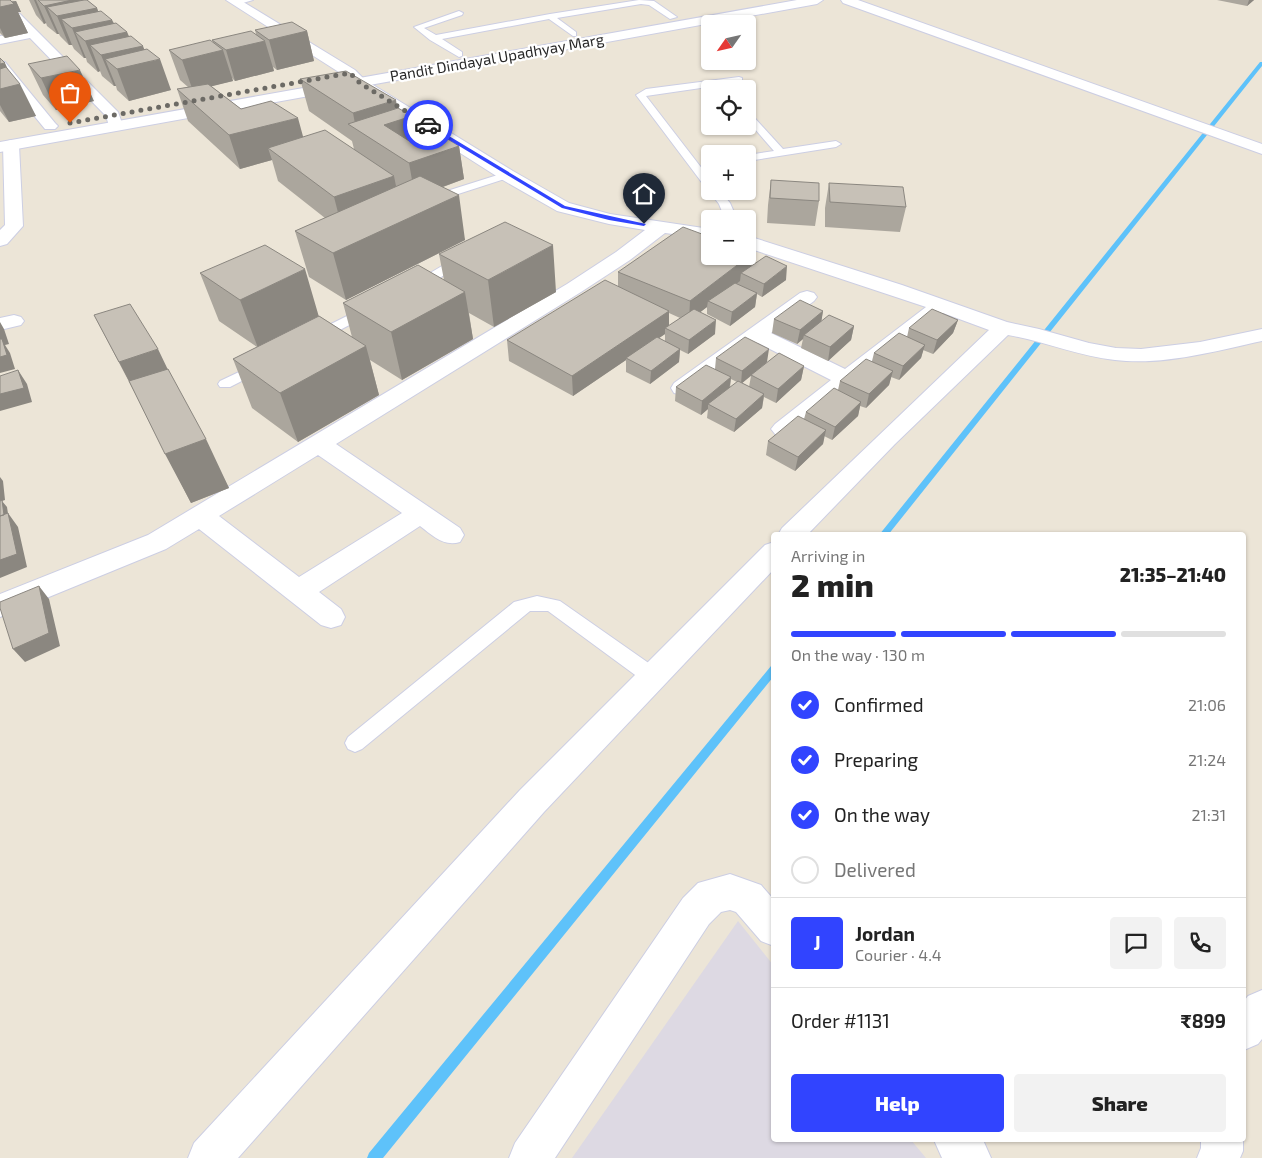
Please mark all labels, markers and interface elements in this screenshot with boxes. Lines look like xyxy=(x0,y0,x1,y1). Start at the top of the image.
north arrow xyxy=(701,15,756,70)
map controls xyxy=(701,15,756,265)
street label: Pandit Dindayal Upadhyay Marg xyxy=(388,29,606,85)
pin xyxy=(49,72,91,123)
icon: bag xyxy=(56,79,84,107)
button: locate xyxy=(701,80,756,135)
courier xyxy=(403,100,453,150)
icon: car xyxy=(414,111,442,139)
button: + xyxy=(701,145,756,200)
pin xyxy=(623,173,665,224)
icon: home xyxy=(630,180,658,208)
button: − xyxy=(701,210,756,265)
text: Arriving in xyxy=(791,546,865,565)
text: 21:35–21:40 xyxy=(1120,563,1226,586)
text: 2 min xyxy=(791,565,874,603)
text: On the way · 130 m xyxy=(791,645,925,664)
icon: check xyxy=(791,691,819,719)
text: Confirmed xyxy=(834,693,924,716)
text: 21:06 xyxy=(1188,695,1226,714)
icon: check xyxy=(791,746,819,774)
text: Preparing xyxy=(834,748,918,771)
text: 21:24 xyxy=(1188,750,1226,769)
icon: check xyxy=(791,801,819,829)
text: On the way xyxy=(834,803,930,826)
text: 21:31 xyxy=(1192,805,1226,824)
text: Delivered xyxy=(834,858,916,881)
button: chat xyxy=(1110,917,1162,969)
button: phone xyxy=(1174,917,1226,969)
text: Jordan xyxy=(855,922,915,945)
text: J xyxy=(813,931,821,954)
text: Courier · 4.4 xyxy=(855,945,942,964)
text: Order #1131 xyxy=(791,1009,890,1032)
text: ₹899 xyxy=(1181,1009,1226,1032)
button: Help xyxy=(791,1074,1004,1132)
button: Share xyxy=(1014,1074,1226,1132)

